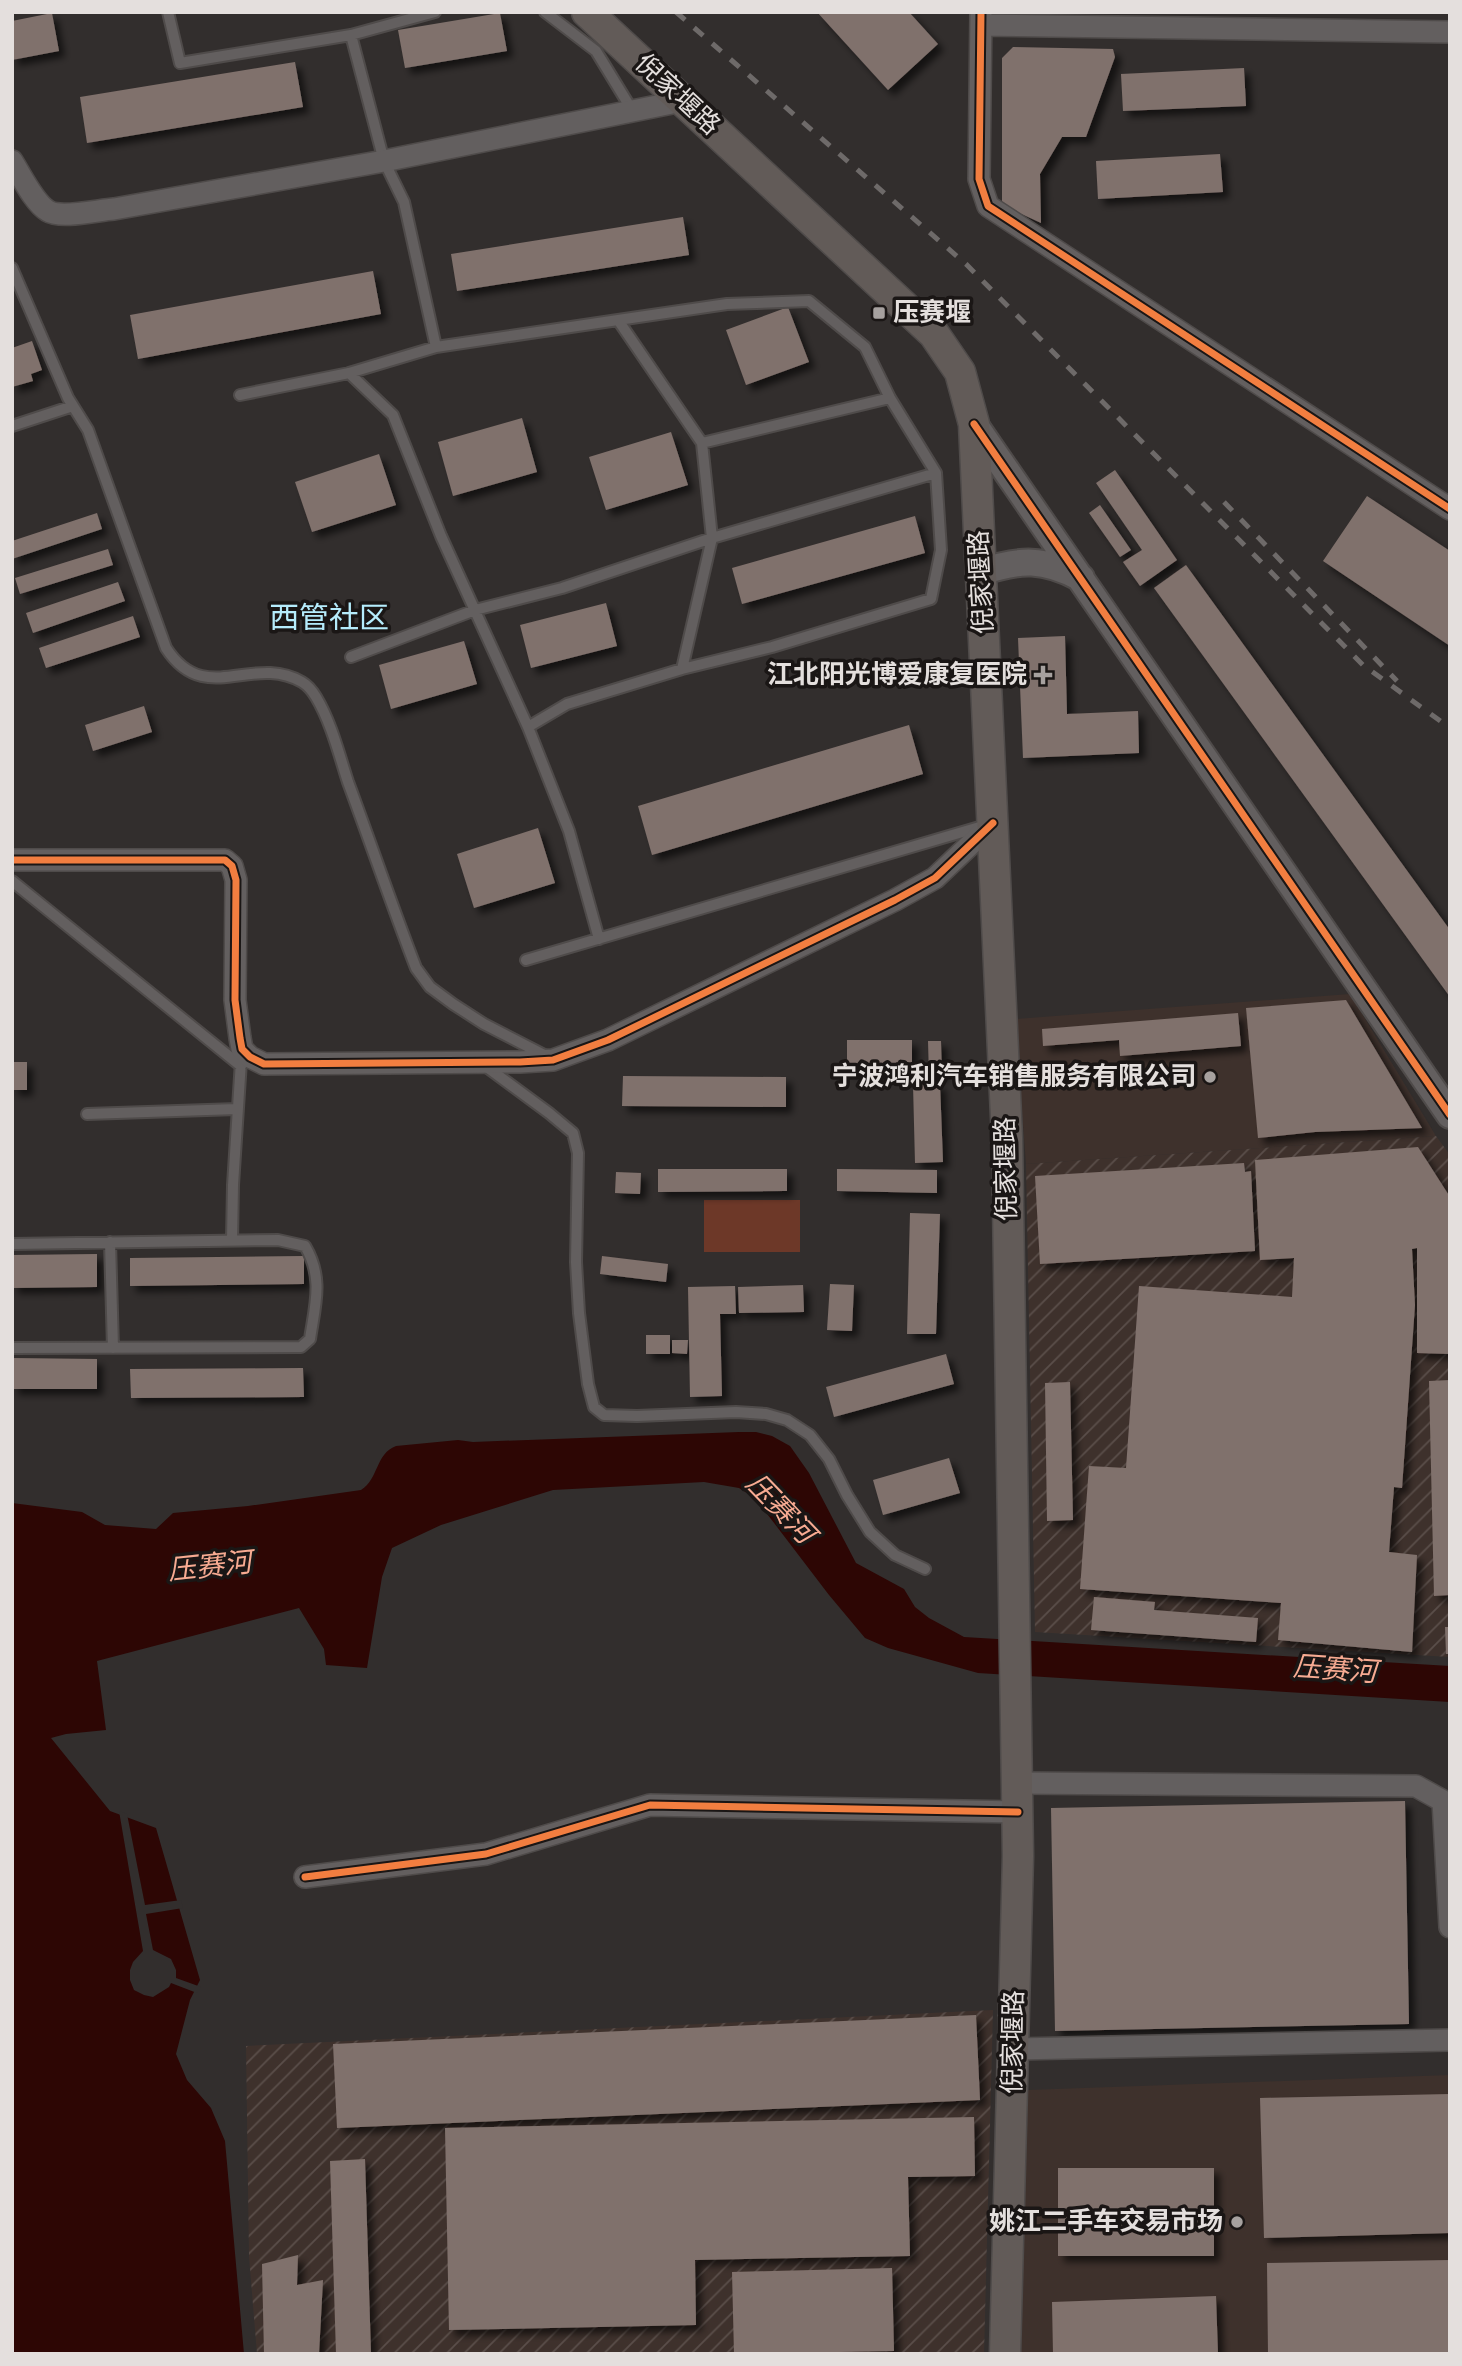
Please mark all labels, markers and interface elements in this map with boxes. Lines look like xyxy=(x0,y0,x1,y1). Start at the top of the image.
street label: 倪家堰路 xyxy=(628,48,726,142)
place label: 压赛堰 xyxy=(893,298,971,329)
marker: 压赛堰 xyxy=(871,305,887,321)
street label: 倪家堰路 xyxy=(964,529,1000,635)
district label: 西管社区 xyxy=(269,601,389,637)
place label: 江北阳光博爱康复医院 xyxy=(767,660,1027,691)
marker: 江北阳光博爱康复医院 xyxy=(1033,665,1053,685)
place label: 宁波鸿利汽车销售服务有限公司 xyxy=(832,1062,1196,1093)
marker: 宁波鸿利汽车销售服务有限公司 xyxy=(1202,1069,1218,1085)
street label: 倪家堰路 xyxy=(991,1117,1023,1221)
water label: 压赛河 xyxy=(739,1467,825,1554)
water label: 压赛河 xyxy=(166,1546,258,1588)
water label: 压赛河 xyxy=(1292,1651,1383,1690)
street label: 倪家堰路 xyxy=(998,1990,1030,2094)
place label: 姚江二手车交易市场 xyxy=(989,2207,1223,2238)
marker: 姚江二手车交易市场 xyxy=(1229,2214,1245,2230)

